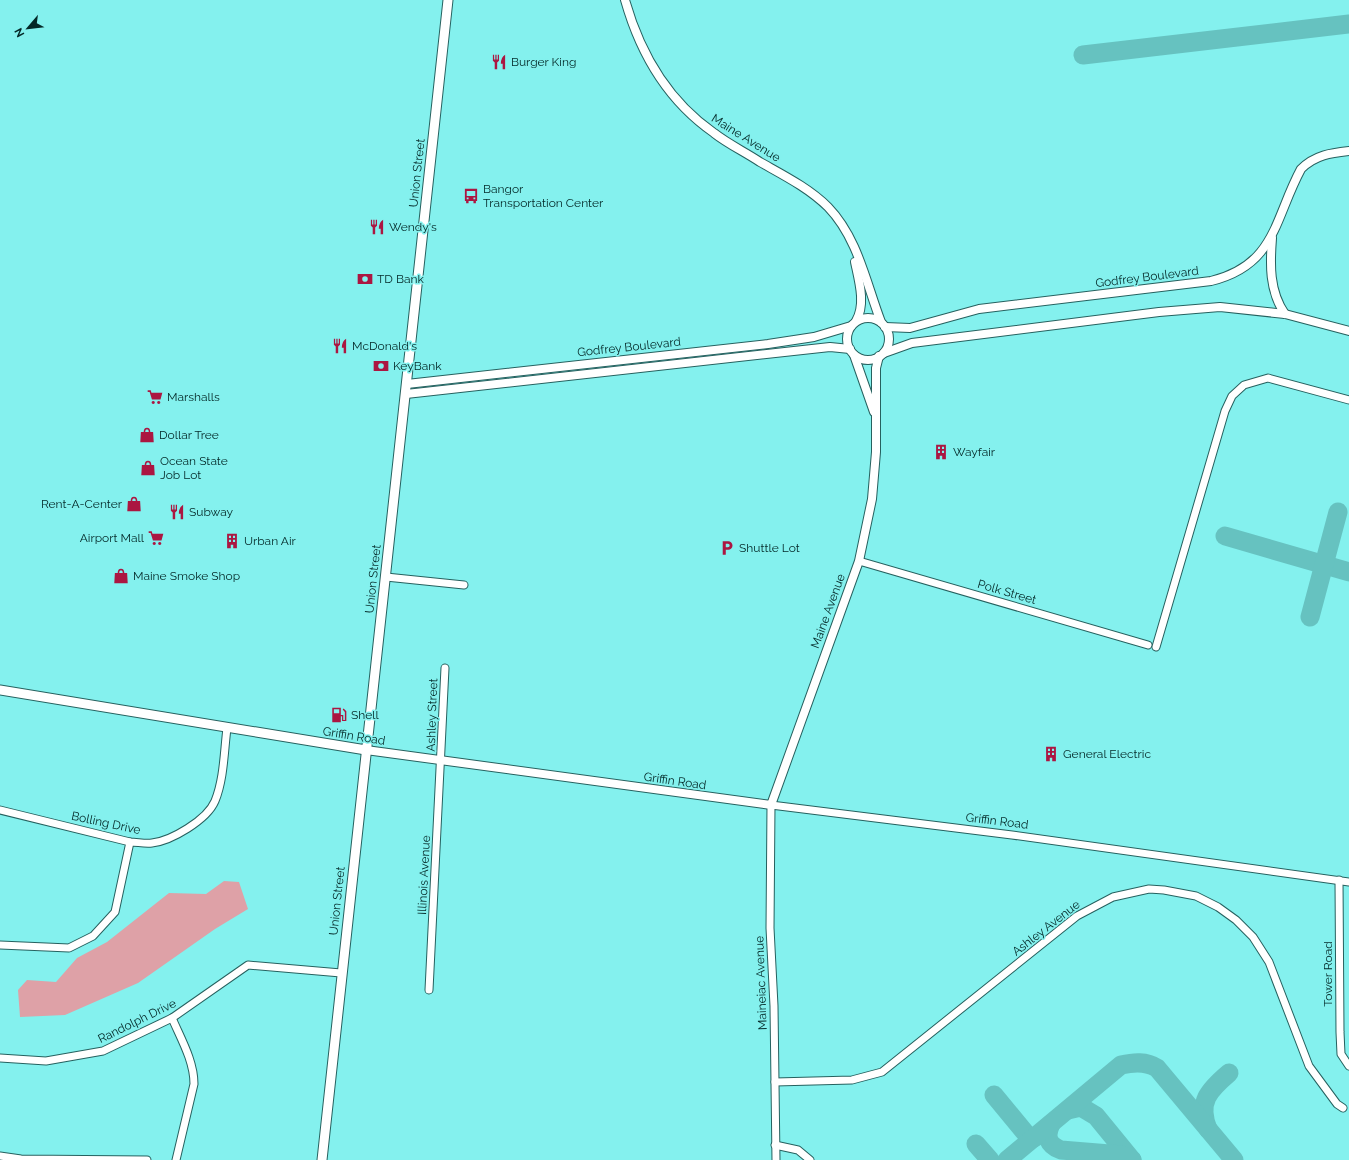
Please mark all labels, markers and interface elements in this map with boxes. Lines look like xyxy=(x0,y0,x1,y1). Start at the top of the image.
north arrow xyxy=(8,8,48,48)
text: N xyxy=(12,26,27,39)
restaurant icon: Burger King xyxy=(490,53,508,71)
place label: Burger King xyxy=(511,55,576,69)
street label: Maine Avenue xyxy=(709,111,783,165)
street label: Union Street xyxy=(406,138,428,208)
place label: Bangor Transportation Center xyxy=(483,182,604,210)
bus stop icon: Bangor Transportation Center xyxy=(462,187,480,205)
restaurant icon: Wendy's xyxy=(368,218,386,236)
place label: Wendy's xyxy=(389,220,437,234)
street label: Godfrey Boulevard xyxy=(1095,264,1199,290)
bank icon: TD Bank xyxy=(356,270,374,288)
place label: TD Bank xyxy=(377,272,424,286)
street label: Godfrey Boulevard xyxy=(577,335,681,359)
restaurant icon: McDonald's xyxy=(331,337,349,355)
place label: McDonald's xyxy=(352,339,417,353)
bank icon: KeyBank xyxy=(372,357,390,375)
place label: KeyBank xyxy=(393,359,442,373)
supermarket icon: Marshalls xyxy=(146,388,164,406)
place label: Marshalls xyxy=(167,390,220,404)
shop icon: Dollar Tree xyxy=(138,426,156,444)
place label: Dollar Tree xyxy=(159,428,219,442)
building icon: Wayfair xyxy=(932,443,950,461)
place label: Wayfair xyxy=(953,445,996,459)
place label: Ocean State Job Lot xyxy=(160,454,228,482)
shop icon: Ocean State Job Lot xyxy=(139,459,157,477)
shop icon: Rent-A-Center xyxy=(125,495,143,513)
place label: Rent-A-Center xyxy=(41,497,123,511)
restaurant icon: Subway xyxy=(168,503,186,521)
place label: Subway xyxy=(189,505,234,519)
supermarket icon: Airport Mall xyxy=(147,529,165,547)
place label: Airport Mall xyxy=(80,531,145,545)
building icon: Urban Air xyxy=(223,532,241,550)
place label: Urban Air xyxy=(244,534,297,548)
parking icon: Shuttle Lot xyxy=(718,539,736,557)
place label: Shuttle Lot xyxy=(739,541,800,555)
street label: Union Street xyxy=(362,544,384,614)
shop icon: Maine Smoke Shop xyxy=(112,567,130,585)
place label: Maine Smoke Shop xyxy=(133,569,240,583)
street label: Maine Avenue xyxy=(808,572,848,650)
street label: Polk Street xyxy=(976,577,1038,607)
street label: Ashley Street xyxy=(424,678,440,752)
fuel station icon: Shell xyxy=(330,706,348,724)
place label: Shell xyxy=(351,708,380,722)
street label: Griffin Road xyxy=(322,724,386,748)
building icon: General Electric xyxy=(1042,745,1060,763)
place label: General Electric xyxy=(1063,747,1151,761)
street label: Griffin Road xyxy=(643,770,707,792)
street label: Bolling Drive xyxy=(70,809,142,837)
street label: Griffin Road xyxy=(965,810,1029,832)
street label: Illinois Avenue xyxy=(415,835,433,915)
street label: Union Street xyxy=(326,866,348,936)
street label: Ashley Avenue xyxy=(1009,897,1083,959)
street label: Maineiac Avenue xyxy=(752,936,770,1030)
street label: Tower Road xyxy=(1321,941,1335,1007)
street label: Randolph Drive xyxy=(96,996,178,1046)

